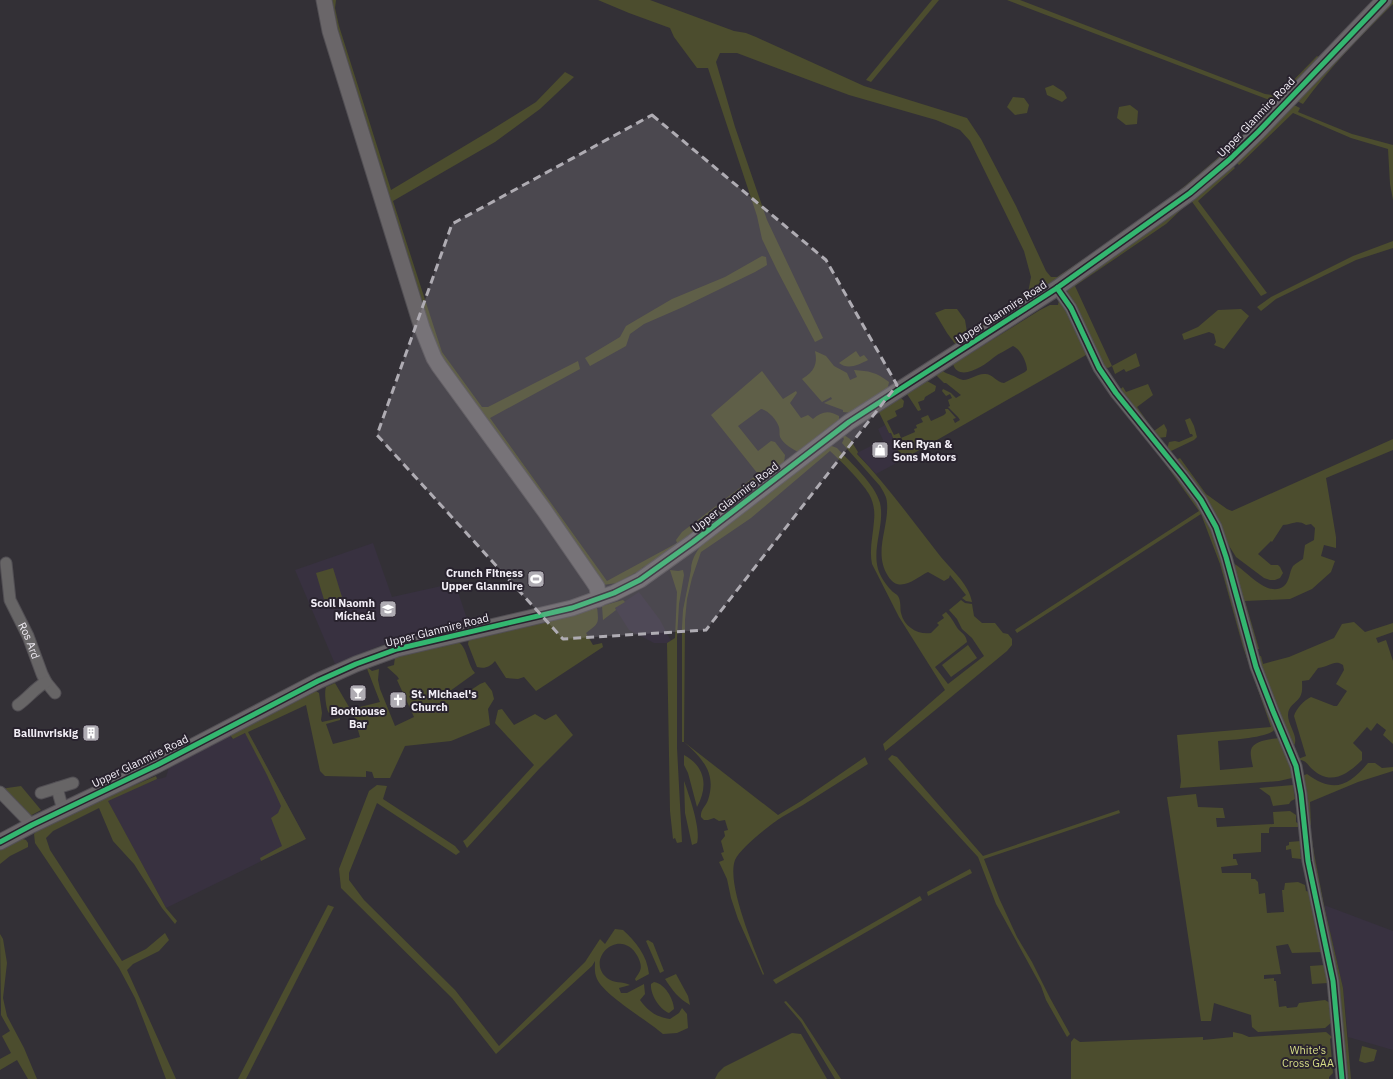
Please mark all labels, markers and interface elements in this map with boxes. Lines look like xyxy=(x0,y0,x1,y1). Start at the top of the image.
street label: Upper Glanmire Road xyxy=(1214,74,1298,160)
street label: Upper Glanmire Road xyxy=(953,277,1049,347)
place label: Ken Ryan & Sons Motors xyxy=(893,437,957,464)
shop icon: Ken Ryan & Sons Motors xyxy=(870,440,890,460)
street label: Upper Glanmire Road xyxy=(689,459,781,535)
place label: Crunch Fitness Upper Glanmire xyxy=(441,566,523,593)
sports icon: Crunch Fitness Upper Glanmire xyxy=(526,569,546,589)
place label: Scoil Naomh Mícheál xyxy=(310,596,376,623)
school or university icon: Scoil Naomh Mícheál xyxy=(378,599,398,619)
street label: Upper Glanmire Road xyxy=(384,610,490,650)
street label: Ros Ard xyxy=(15,620,43,661)
bar icon: Boothouse Bar xyxy=(348,683,368,703)
place label: St. Michael's Church xyxy=(411,687,477,714)
church icon: St. Michael's Church xyxy=(388,690,408,710)
place label: Boothouse Bar xyxy=(331,704,385,731)
building icon: Ballinvriskig xyxy=(81,723,101,743)
place label: Ballinvriskig xyxy=(14,726,79,740)
street label: Upper Glanmire Road xyxy=(89,731,191,791)
park label: White's Cross GAA xyxy=(1282,1043,1334,1070)

